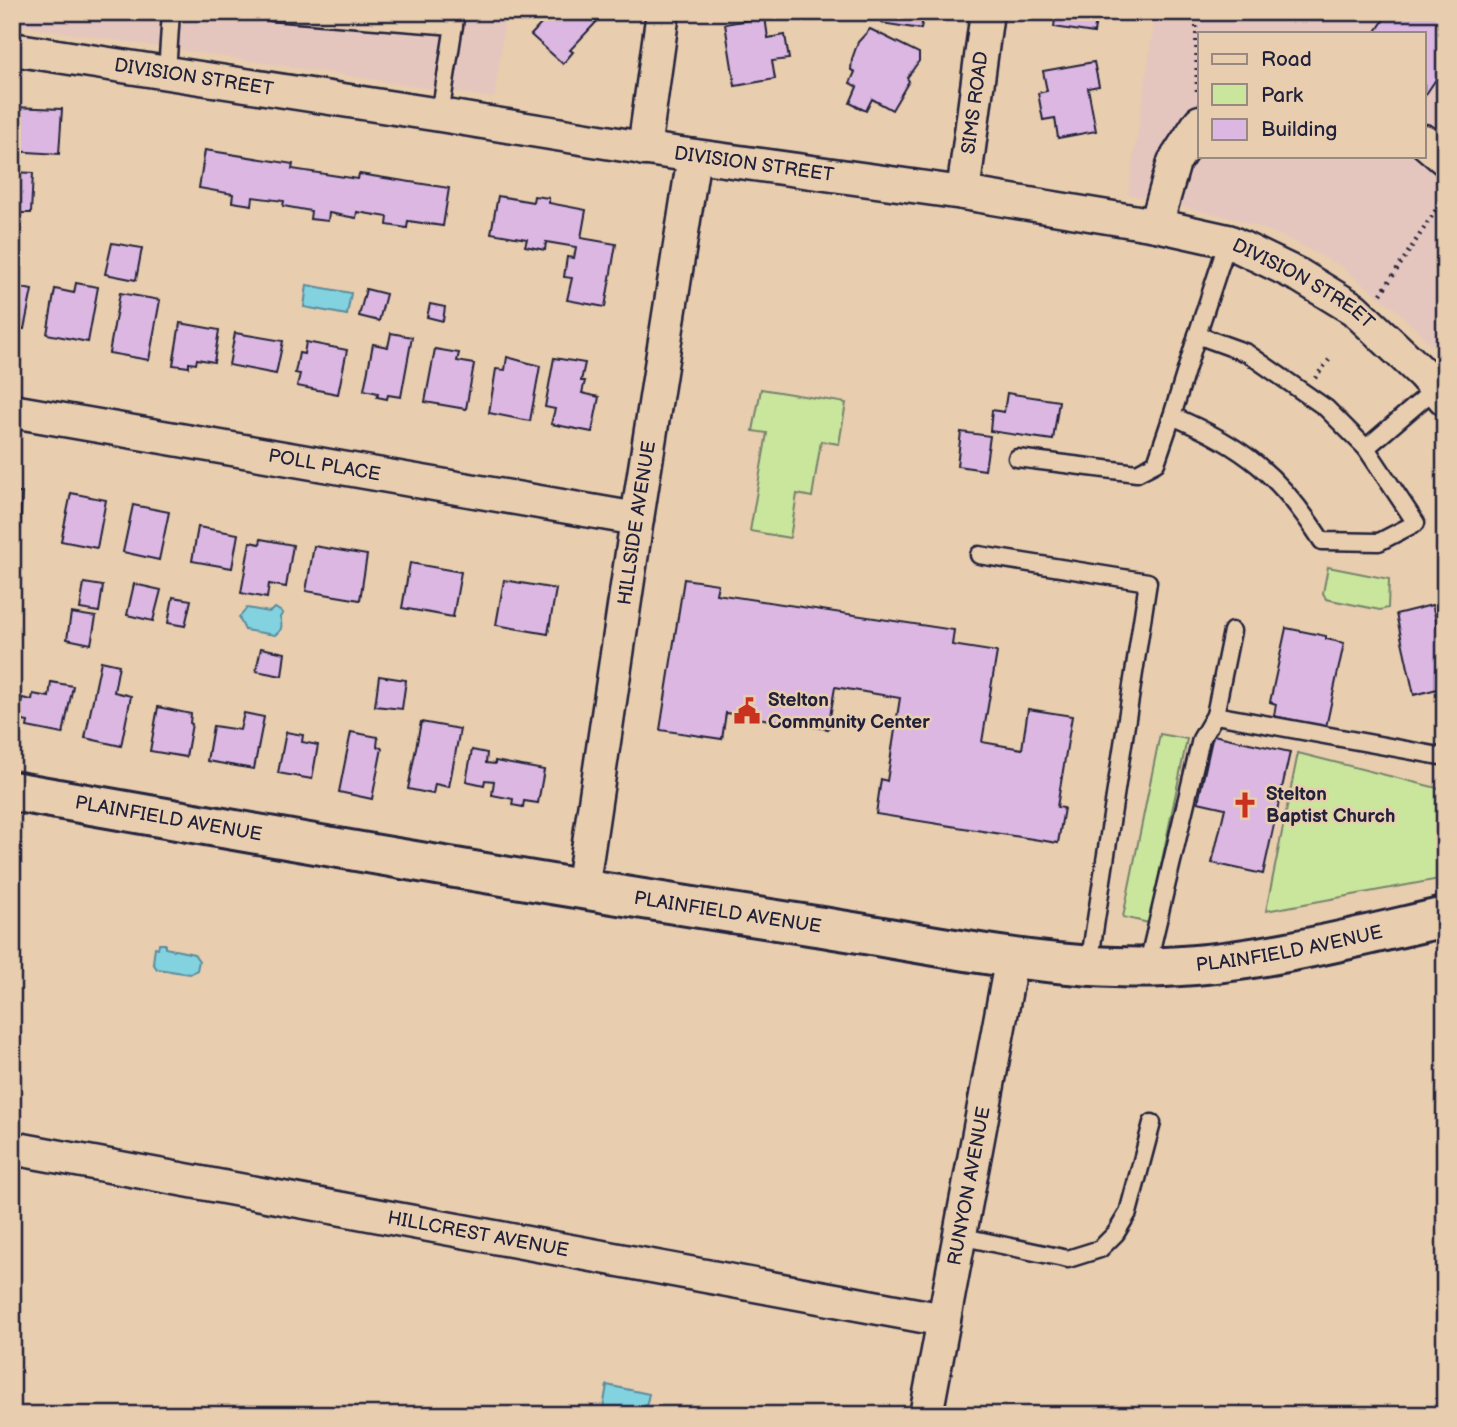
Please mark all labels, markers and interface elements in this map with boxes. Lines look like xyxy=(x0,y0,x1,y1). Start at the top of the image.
legend xyxy=(1198,32,1426,158)
text: Road xyxy=(1261,47,1312,72)
street label: SIMS ROAD xyxy=(957,50,993,156)
street label: DIVISION STREET xyxy=(113,53,276,101)
text: Park xyxy=(1261,83,1304,108)
text: Building xyxy=(1261,117,1337,142)
street label: DIVISION STREET xyxy=(673,142,836,187)
street label: DIVISION STREET xyxy=(1229,233,1380,334)
street label: HILLSIDE AVENUE xyxy=(613,439,661,607)
street label: POLL PLACE xyxy=(267,444,382,486)
place label: Stelton Community Center xyxy=(768,689,930,734)
public building icon: Stelton Community Center xyxy=(732,696,762,726)
place label: Stelton Baptist Church xyxy=(1266,783,1395,828)
church icon: Stelton Baptist Church xyxy=(1230,790,1260,820)
street label: PLAINFIELD AVENUE xyxy=(73,791,264,846)
street label: PLAINFIELD AVENUE xyxy=(632,886,823,938)
street label: PLAINFIELD AVENUE xyxy=(1195,920,1385,976)
street label: RUNYON AVENUE xyxy=(943,1105,995,1267)
street label: HILLCREST AVENUE xyxy=(386,1206,570,1262)

